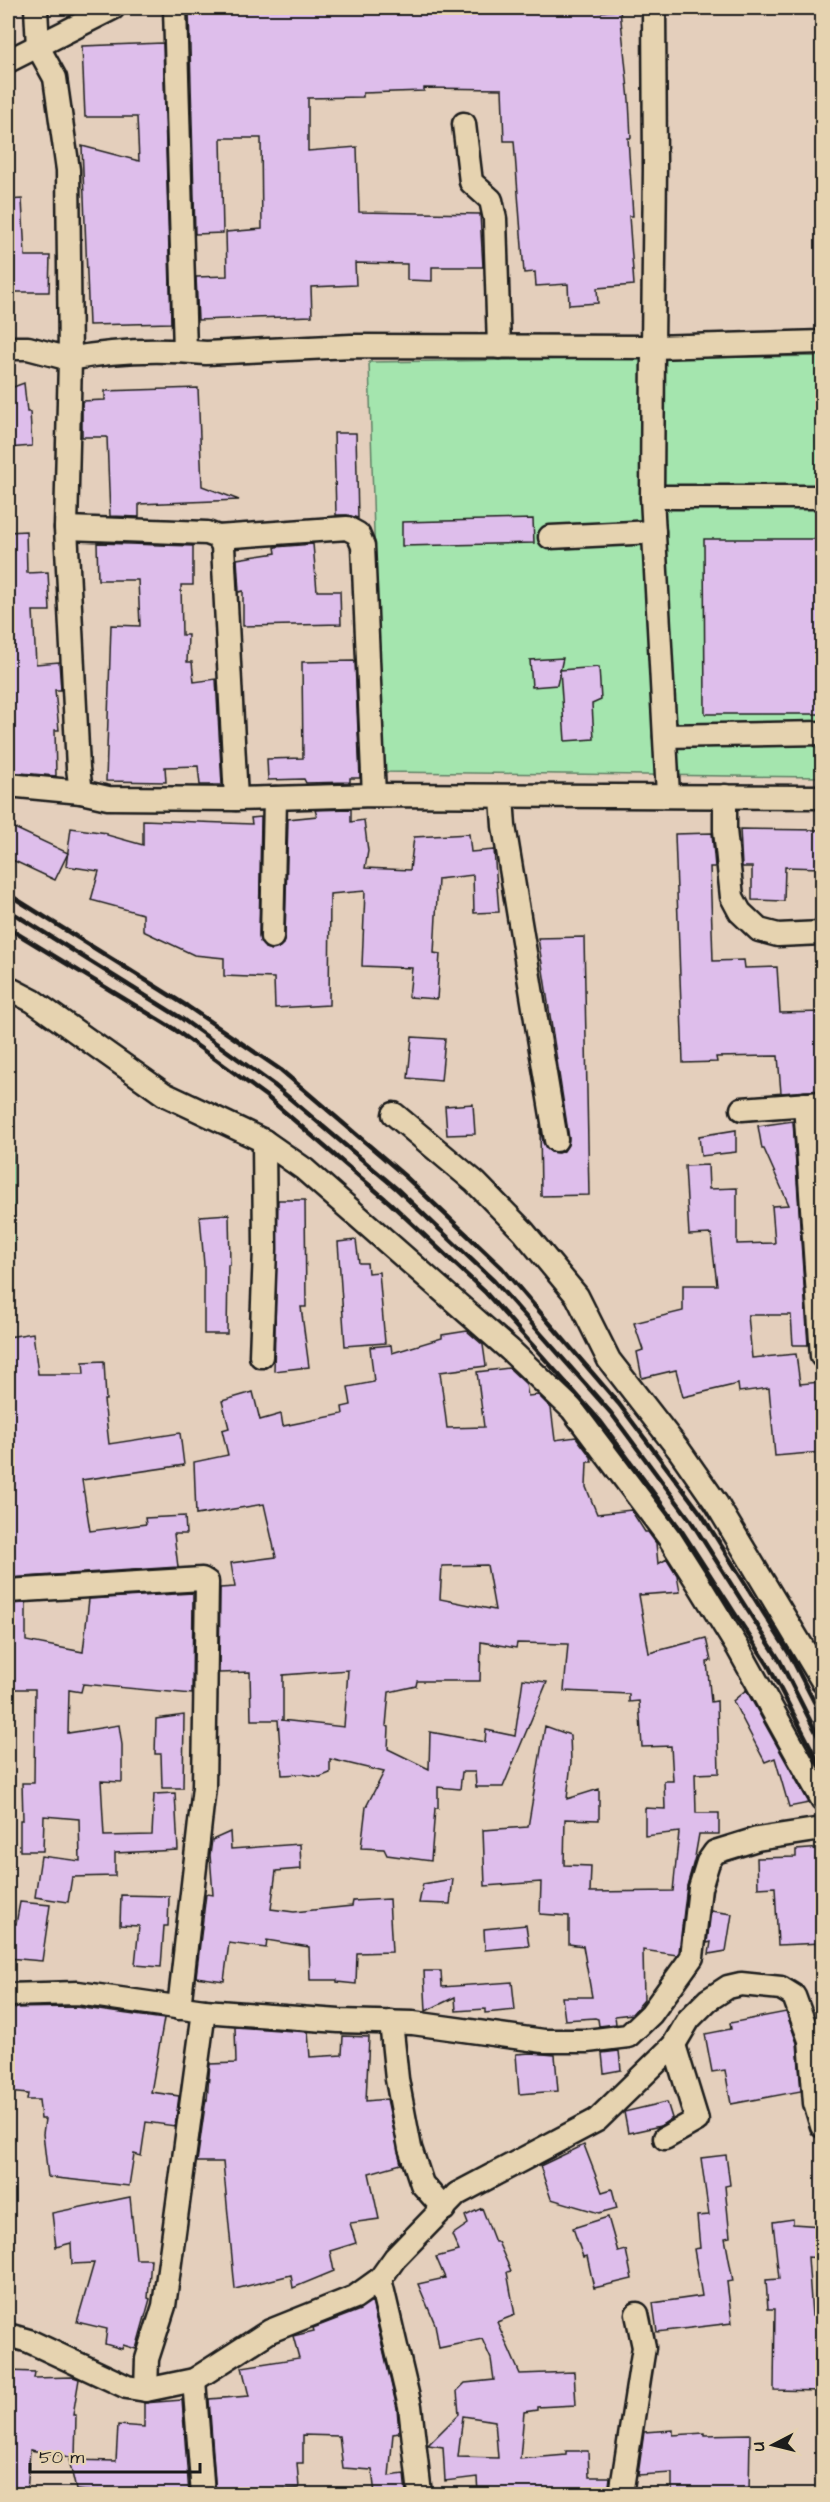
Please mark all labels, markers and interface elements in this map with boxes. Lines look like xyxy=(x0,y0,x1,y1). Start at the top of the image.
north arrow xyxy=(743,2415,803,2475)
scale bar xyxy=(30,2436,200,2474)
text: U xyxy=(748,2441,771,2453)
text: 50 m xyxy=(39,2445,84,2470)

